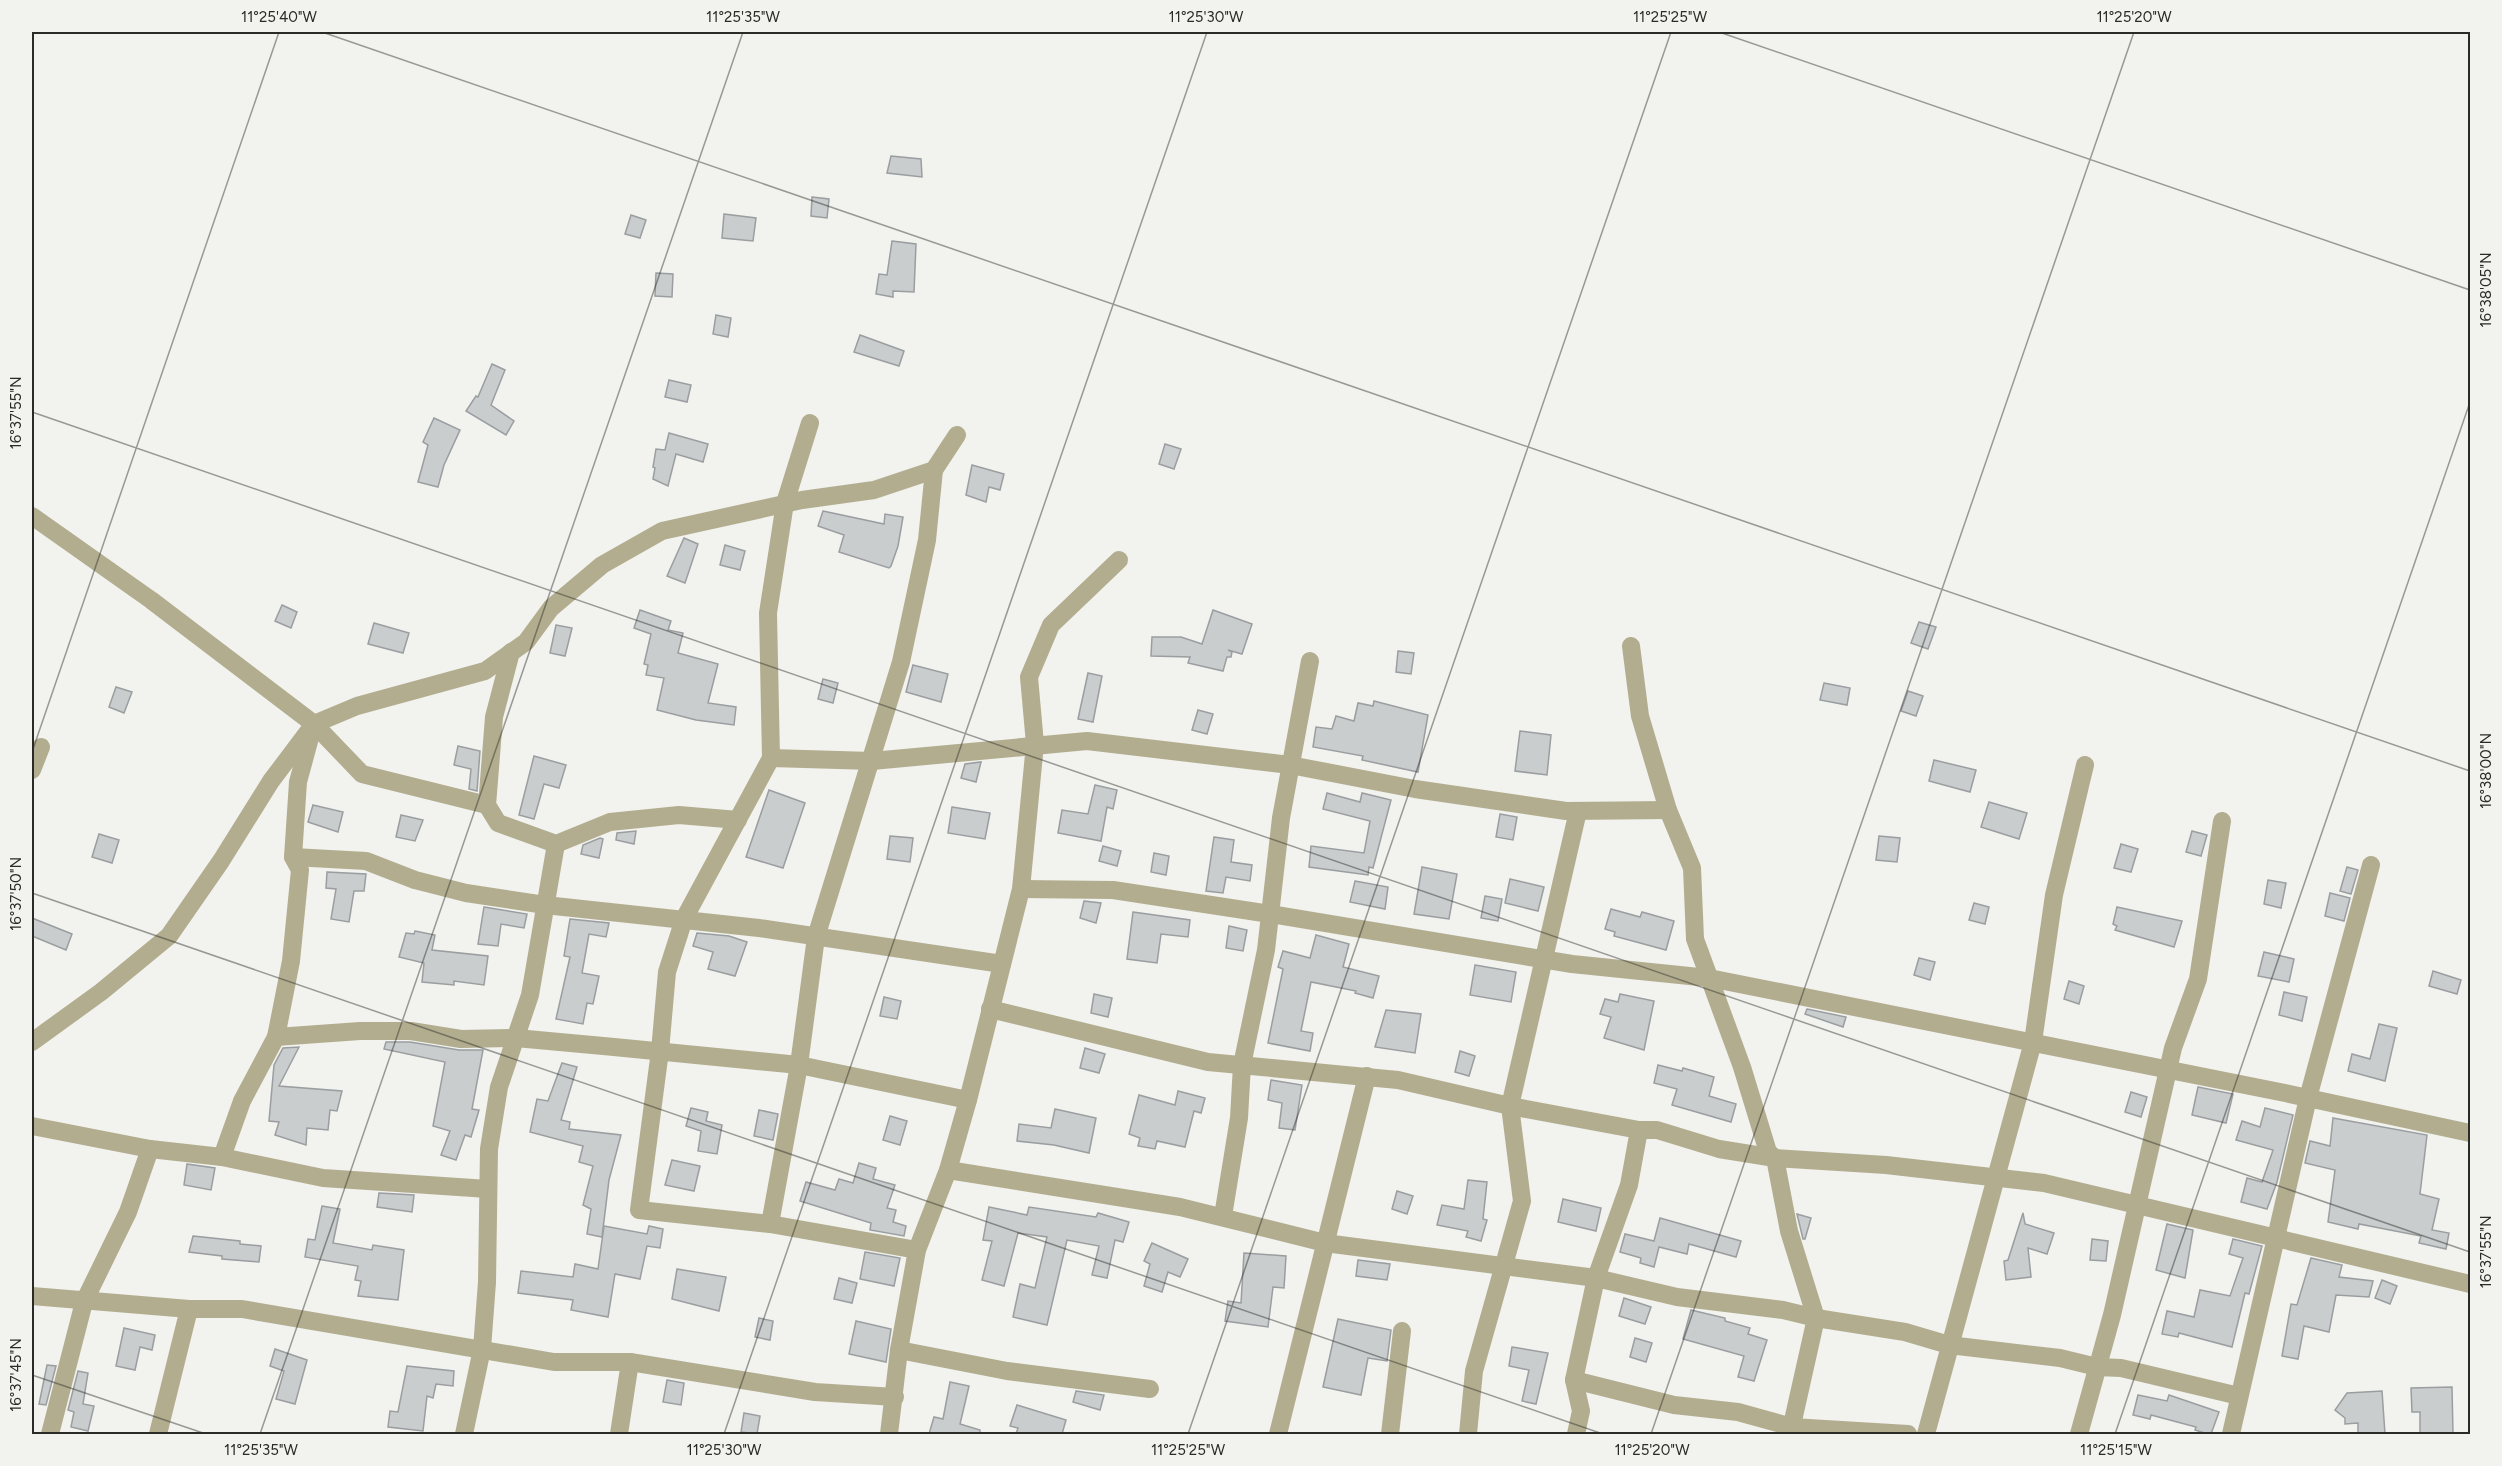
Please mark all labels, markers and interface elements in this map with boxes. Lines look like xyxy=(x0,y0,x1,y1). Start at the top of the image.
text: 11°25'40"W xyxy=(241,8,318,26)
text: 11°25'35"W xyxy=(706,8,781,26)
text: 11°25'30"W xyxy=(1169,8,1244,26)
text: 11°25'25"W xyxy=(1633,8,1708,26)
text: 11°25'20"W xyxy=(2096,8,2172,26)
text: 16°38'05"N xyxy=(2477,252,2495,328)
text: 16°37'55"N xyxy=(7,376,25,450)
text: 16°38'00"N xyxy=(2477,733,2495,809)
text: 16°37'50"N xyxy=(7,857,25,931)
text: 16°37'55"N xyxy=(2477,1215,2495,1289)
text: 16°37'45"N xyxy=(7,1338,25,1412)
text: 11°25'35"W xyxy=(224,1441,299,1459)
text: 11°25'30"W xyxy=(687,1441,762,1459)
text: 11°25'25"W xyxy=(1151,1441,1226,1459)
text: 11°25'20"W xyxy=(1614,1441,1690,1459)
text: 11°25'15"W xyxy=(2080,1441,2153,1459)

